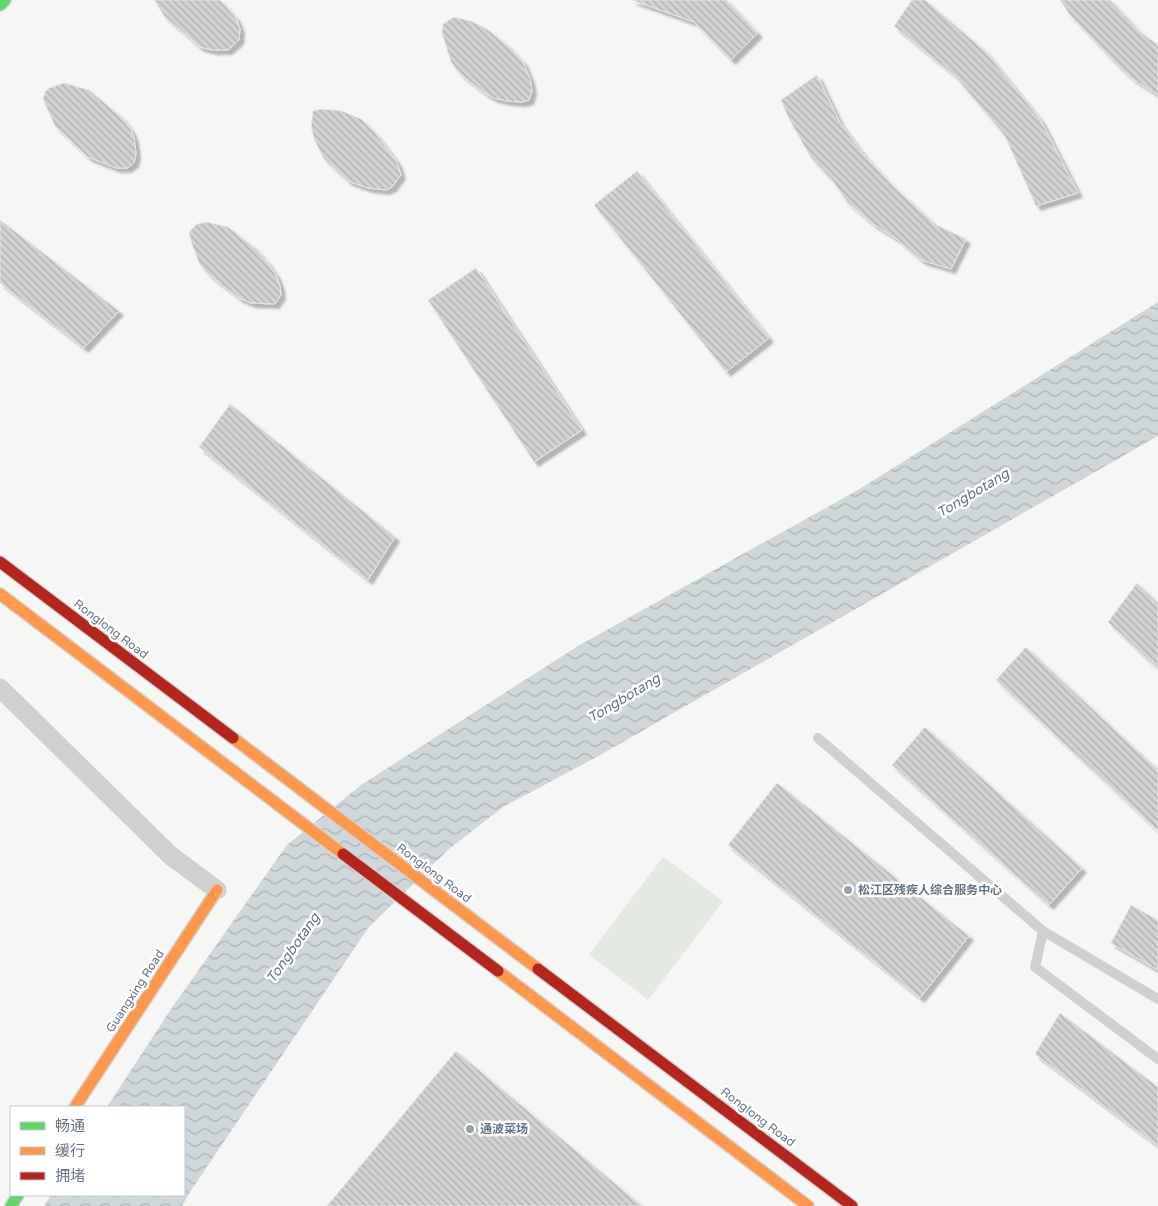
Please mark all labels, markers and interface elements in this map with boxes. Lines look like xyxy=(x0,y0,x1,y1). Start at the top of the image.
water label: Tongbotang xyxy=(934,464,1013,521)
street label: Ronglong Road xyxy=(71,597,151,661)
water label: Tongbotang xyxy=(585,669,664,726)
street label: Ronglong Road xyxy=(394,841,474,905)
place label: 松江区残疾人综合服务中心 xyxy=(858,883,1002,897)
marker: 松江区残疾人综合服务中心 xyxy=(842,884,854,896)
water label: Tongbotang xyxy=(263,909,324,986)
street label: Guangxing Road xyxy=(103,947,167,1035)
street label: Ronglong Road xyxy=(718,1085,798,1149)
legend xyxy=(10,1106,185,1196)
text: 畅通 xyxy=(55,1117,85,1135)
place label: 通波菜场 xyxy=(480,1122,528,1136)
marker: 通波菜场 xyxy=(464,1123,476,1135)
text: 缓行 xyxy=(55,1142,85,1160)
text: 拥堵 xyxy=(55,1167,85,1185)

